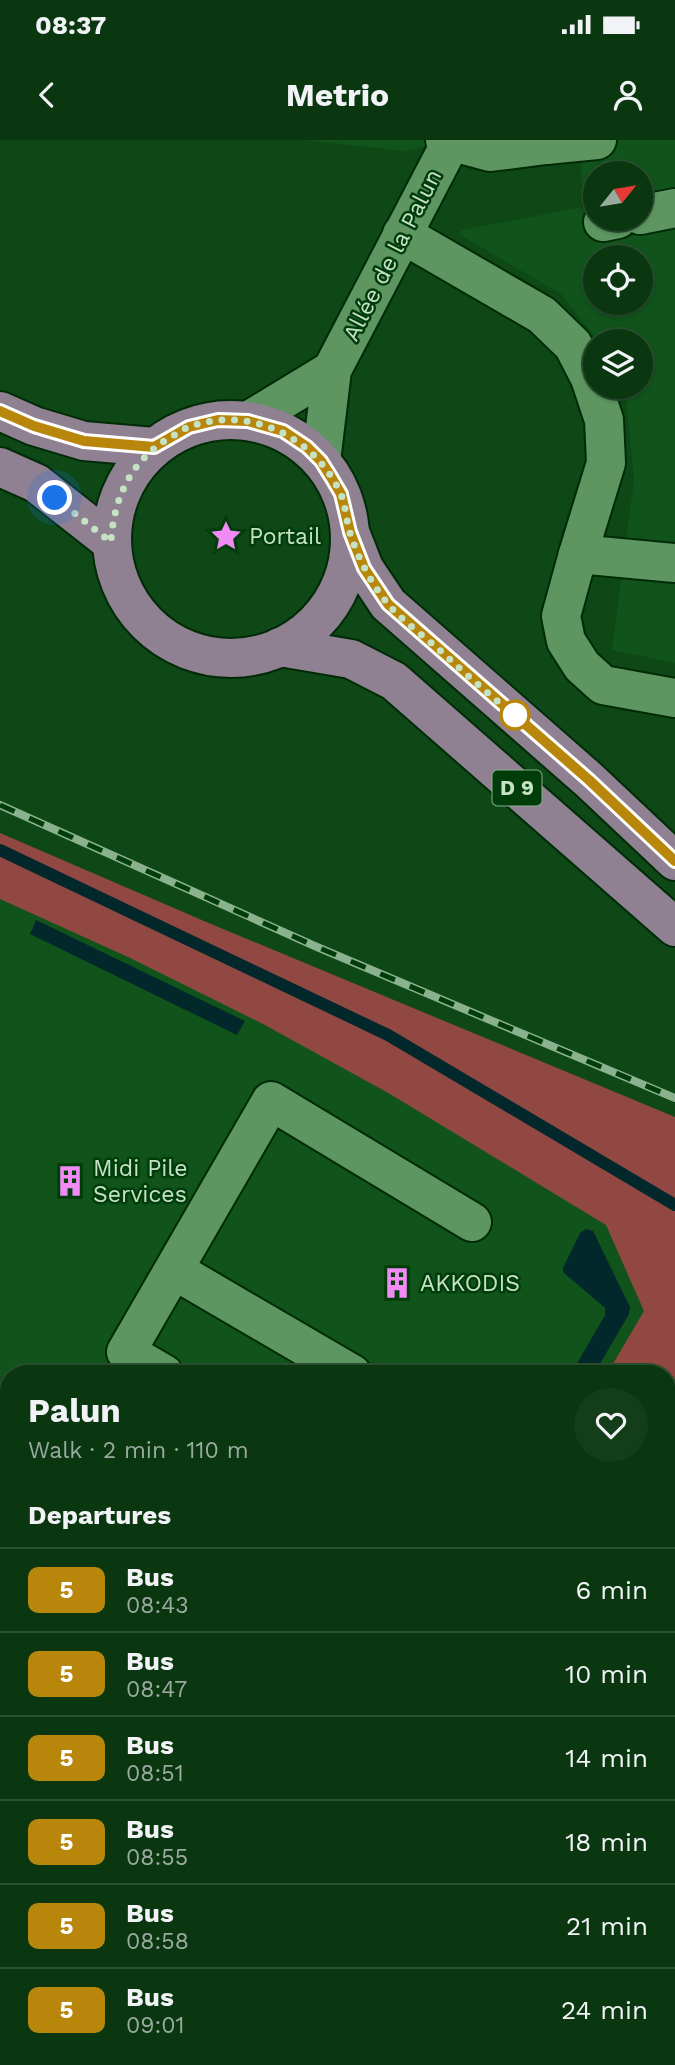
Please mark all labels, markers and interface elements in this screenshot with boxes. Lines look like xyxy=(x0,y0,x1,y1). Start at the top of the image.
text: 08:37 xyxy=(35,10,106,40)
icon: back xyxy=(28,76,66,114)
text: Metrio xyxy=(286,76,389,114)
icon: person xyxy=(609,76,647,114)
north arrow xyxy=(583,161,653,231)
map controls xyxy=(583,161,653,399)
street label: Allée de la Palun xyxy=(338,165,447,346)
button: locate xyxy=(583,245,653,315)
button: layers xyxy=(583,329,653,399)
your location xyxy=(37,480,72,515)
place icon: Portail xyxy=(209,519,243,553)
place label: Portail xyxy=(249,523,321,550)
unlabelled marker xyxy=(500,700,530,730)
road number: D 9 xyxy=(492,770,542,806)
place label: Midi Pile Services xyxy=(93,1155,188,1208)
building icon: Midi Pile Services xyxy=(53,1164,87,1198)
building icon: AKKODIS xyxy=(380,1266,414,1300)
place label: AKKODIS xyxy=(420,1270,520,1297)
button: heart xyxy=(574,1388,648,1462)
text: Palun xyxy=(28,1391,121,1430)
text: Walk · 2 min · 110 m xyxy=(28,1437,249,1464)
text: Departures xyxy=(28,1500,171,1530)
text: Bus xyxy=(126,1562,174,1592)
text: 6 min xyxy=(576,1575,648,1605)
text: 5 xyxy=(60,1576,74,1604)
text: 08:43 xyxy=(126,1592,189,1619)
text: Bus xyxy=(126,1646,174,1676)
text: 10 min xyxy=(565,1659,648,1689)
text: 5 xyxy=(60,1660,74,1688)
text: 08:47 xyxy=(126,1676,187,1703)
text: Bus xyxy=(126,1730,174,1760)
text: 14 min xyxy=(565,1743,648,1773)
text: 5 xyxy=(60,1744,74,1772)
text: 08:51 xyxy=(126,1760,184,1787)
text: Bus xyxy=(126,1814,174,1844)
text: 18 min xyxy=(565,1827,648,1857)
text: 5 xyxy=(60,1828,74,1856)
text: 08:55 xyxy=(126,1844,188,1871)
text: Bus xyxy=(126,1898,174,1928)
text: 21 min xyxy=(566,1911,648,1941)
text: 5 xyxy=(60,1912,74,1940)
text: 08:58 xyxy=(126,1928,189,1955)
text: Bus xyxy=(126,1982,174,2012)
text: 24 min xyxy=(561,1995,648,2025)
text: 5 xyxy=(60,1996,74,2024)
text: 09:01 xyxy=(126,2012,185,2039)

